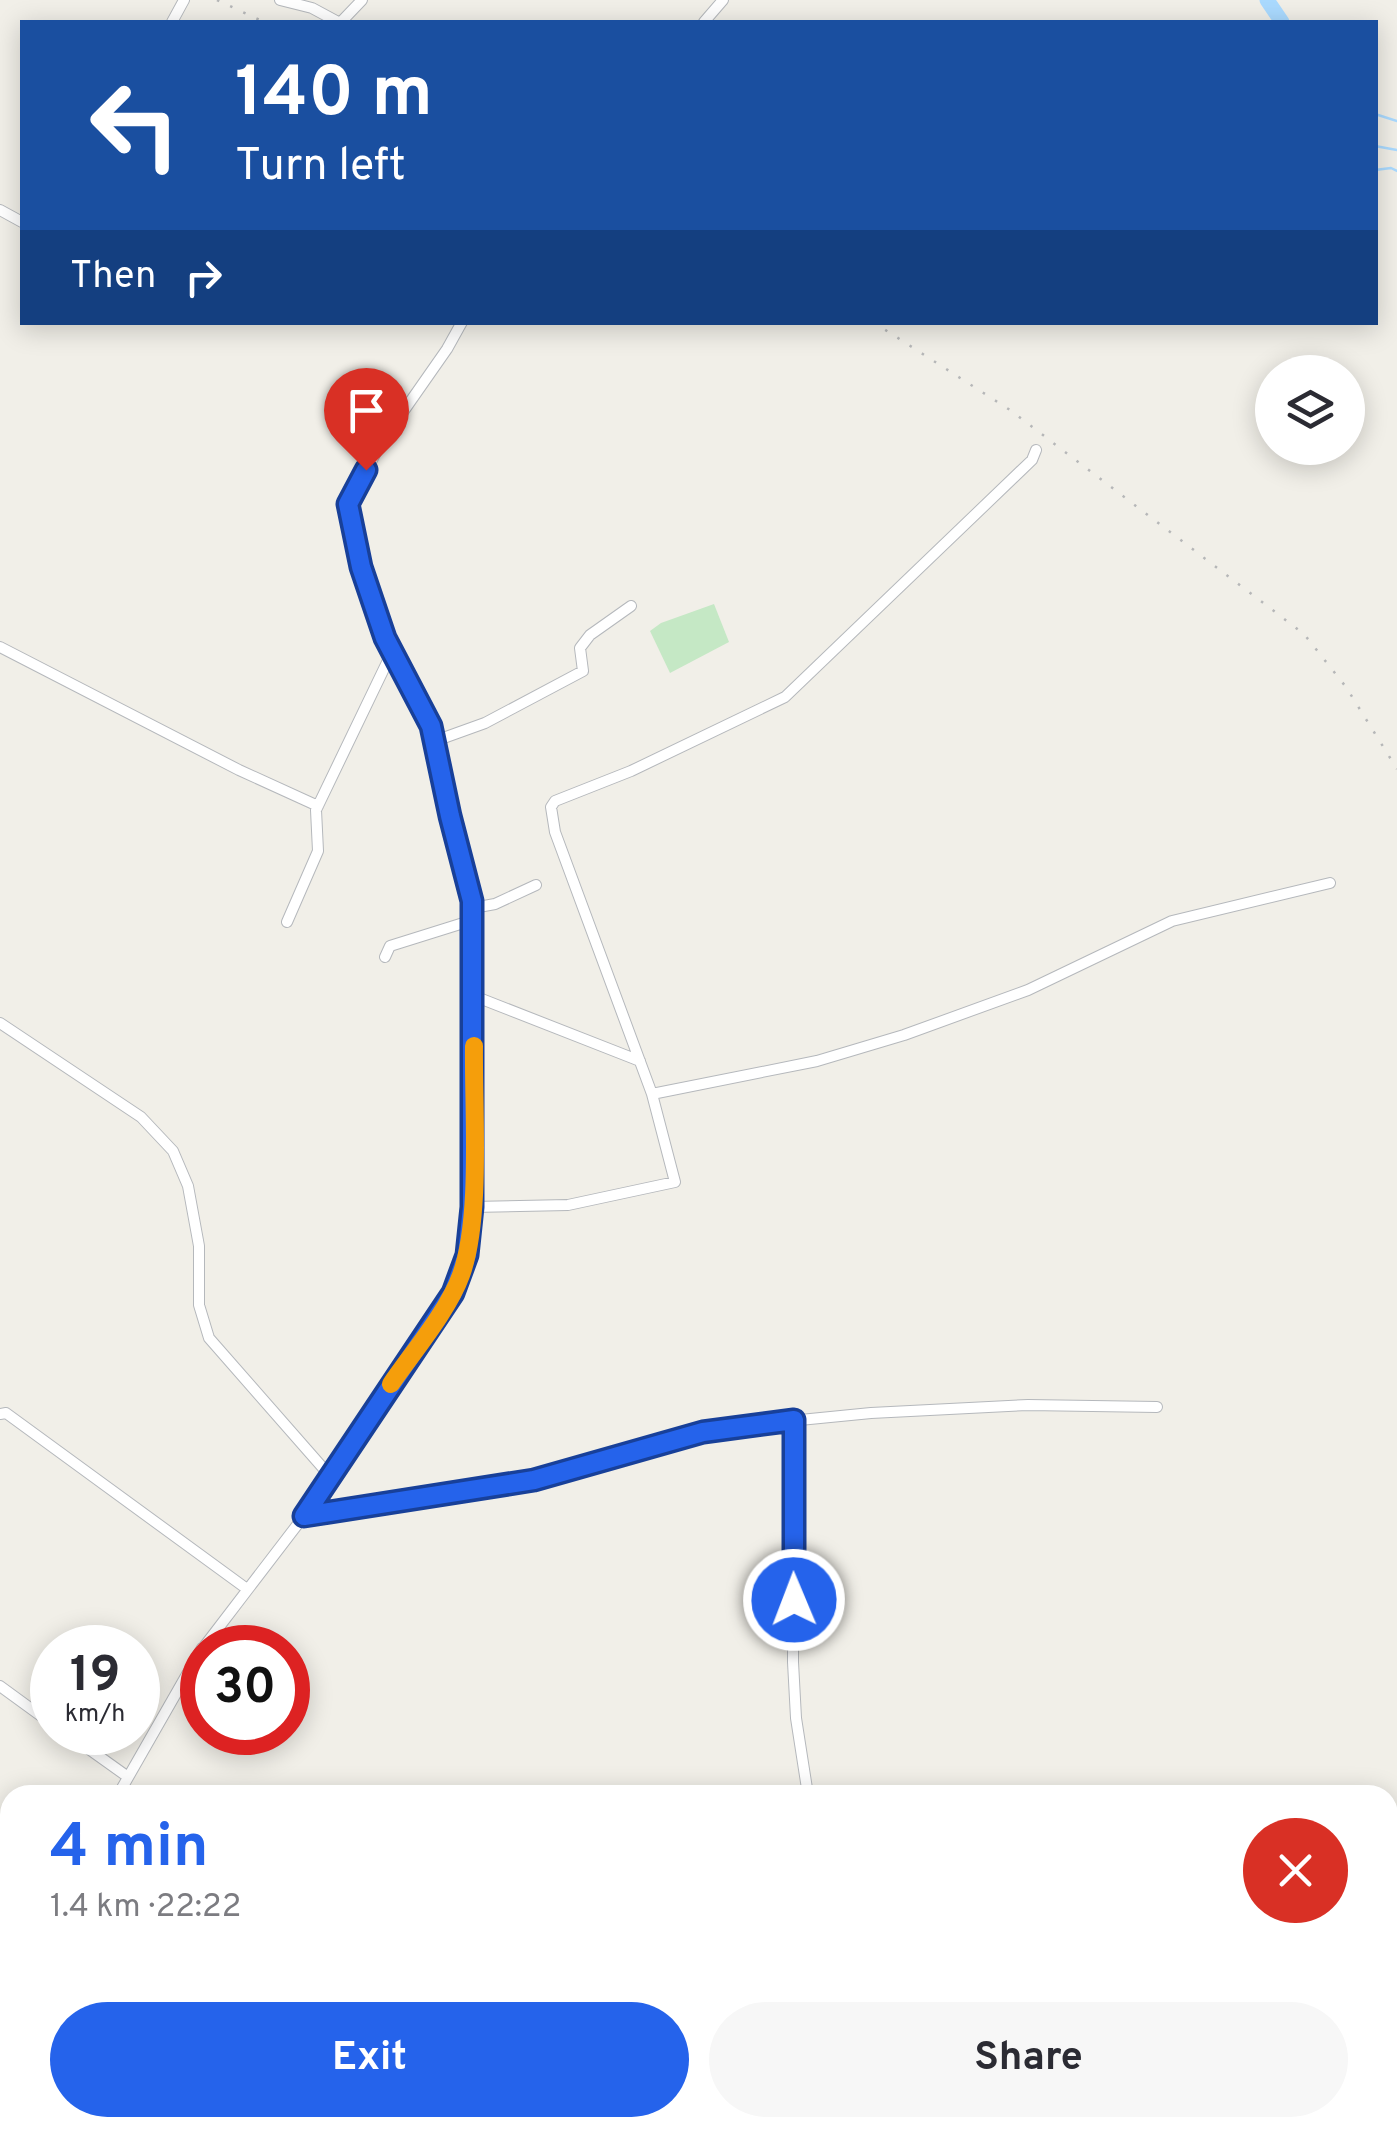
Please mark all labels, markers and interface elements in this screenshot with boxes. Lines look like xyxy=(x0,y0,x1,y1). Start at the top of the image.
text: 140 m xyxy=(235,52,433,141)
icon: left xyxy=(70,60,200,190)
text: Turn left xyxy=(235,139,406,196)
icon: right xyxy=(176,250,231,305)
text: Then xyxy=(70,253,156,302)
map controls xyxy=(1255,355,1365,465)
button: layers xyxy=(1255,355,1365,465)
pin xyxy=(324,368,409,471)
icon: arrive xyxy=(339,383,394,438)
position arrow xyxy=(742,1548,846,1652)
speed limit sign: 30 xyxy=(180,1625,310,1755)
text: 19 xyxy=(70,1646,120,1709)
text: km/h xyxy=(65,1699,125,1731)
text: 4 min xyxy=(50,1812,209,1888)
button: close xyxy=(1243,1818,1348,1923)
text: 1.4 km · 22:22 xyxy=(50,1888,241,1928)
button: Exit xyxy=(50,2002,689,2117)
button: Share xyxy=(709,2002,1348,2117)

